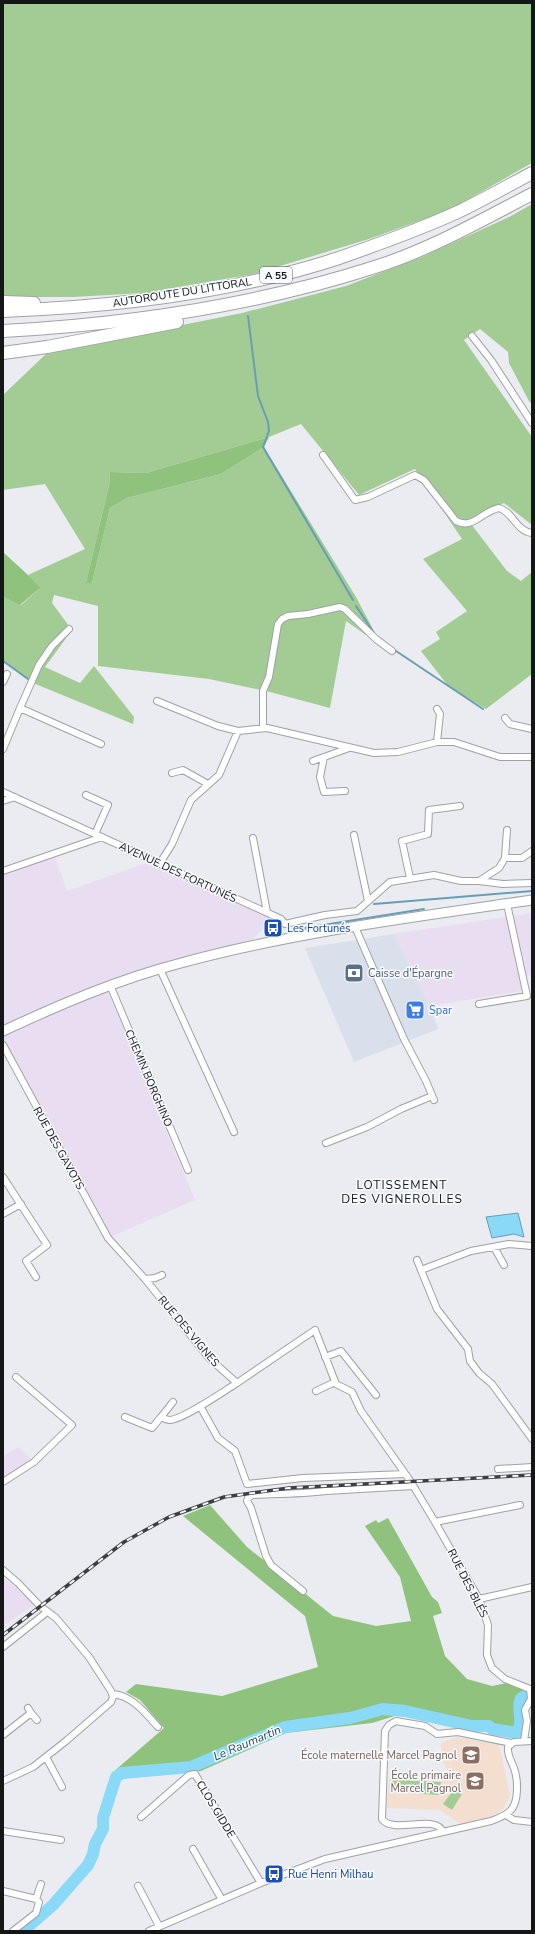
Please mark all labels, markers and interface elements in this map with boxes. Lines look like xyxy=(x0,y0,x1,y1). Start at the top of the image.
road number: A 55 xyxy=(260,267,292,283)
street label: AUTOROUTE DU LITTORAL xyxy=(112,274,253,311)
street label: AVENUE DES FORTUNÉS xyxy=(117,838,240,906)
bus stop icon: Les Fortunés xyxy=(262,917,284,939)
place label: Les Fortunés xyxy=(287,921,350,936)
bank icon: Caisse d'Épargne xyxy=(343,962,365,984)
place label: Caisse d'Épargne xyxy=(368,965,453,981)
supermarket icon: Spar xyxy=(404,999,426,1021)
place label: Spar xyxy=(429,1003,452,1018)
street label: CHEMIN BORGHINO xyxy=(121,1027,176,1129)
street label: RUE DES GAVOTS xyxy=(30,1104,88,1193)
district label: LOTISSEMENT DES VIGNEROLLES xyxy=(341,1177,463,1207)
street label: RUE DES VIGNES xyxy=(155,1293,223,1370)
street label: RUE DES BLÉS xyxy=(444,1546,492,1620)
water label: Le Raumartin xyxy=(211,1721,283,1764)
school or university icon: École maternelle Marcel Pagnol xyxy=(460,1744,482,1766)
place label: École maternelle Marcel Pagnol xyxy=(301,1747,458,1763)
place label: École primaire Marcel Pagnol xyxy=(390,1767,462,1796)
school or university icon: École primaire Marcel Pagnol xyxy=(464,1770,486,1792)
street label: CLOS GIDDE xyxy=(193,1778,239,1841)
bus stop icon: Rue Henri Milhau xyxy=(263,1863,285,1885)
place label: Rue Henri Milhau xyxy=(288,1867,373,1882)

